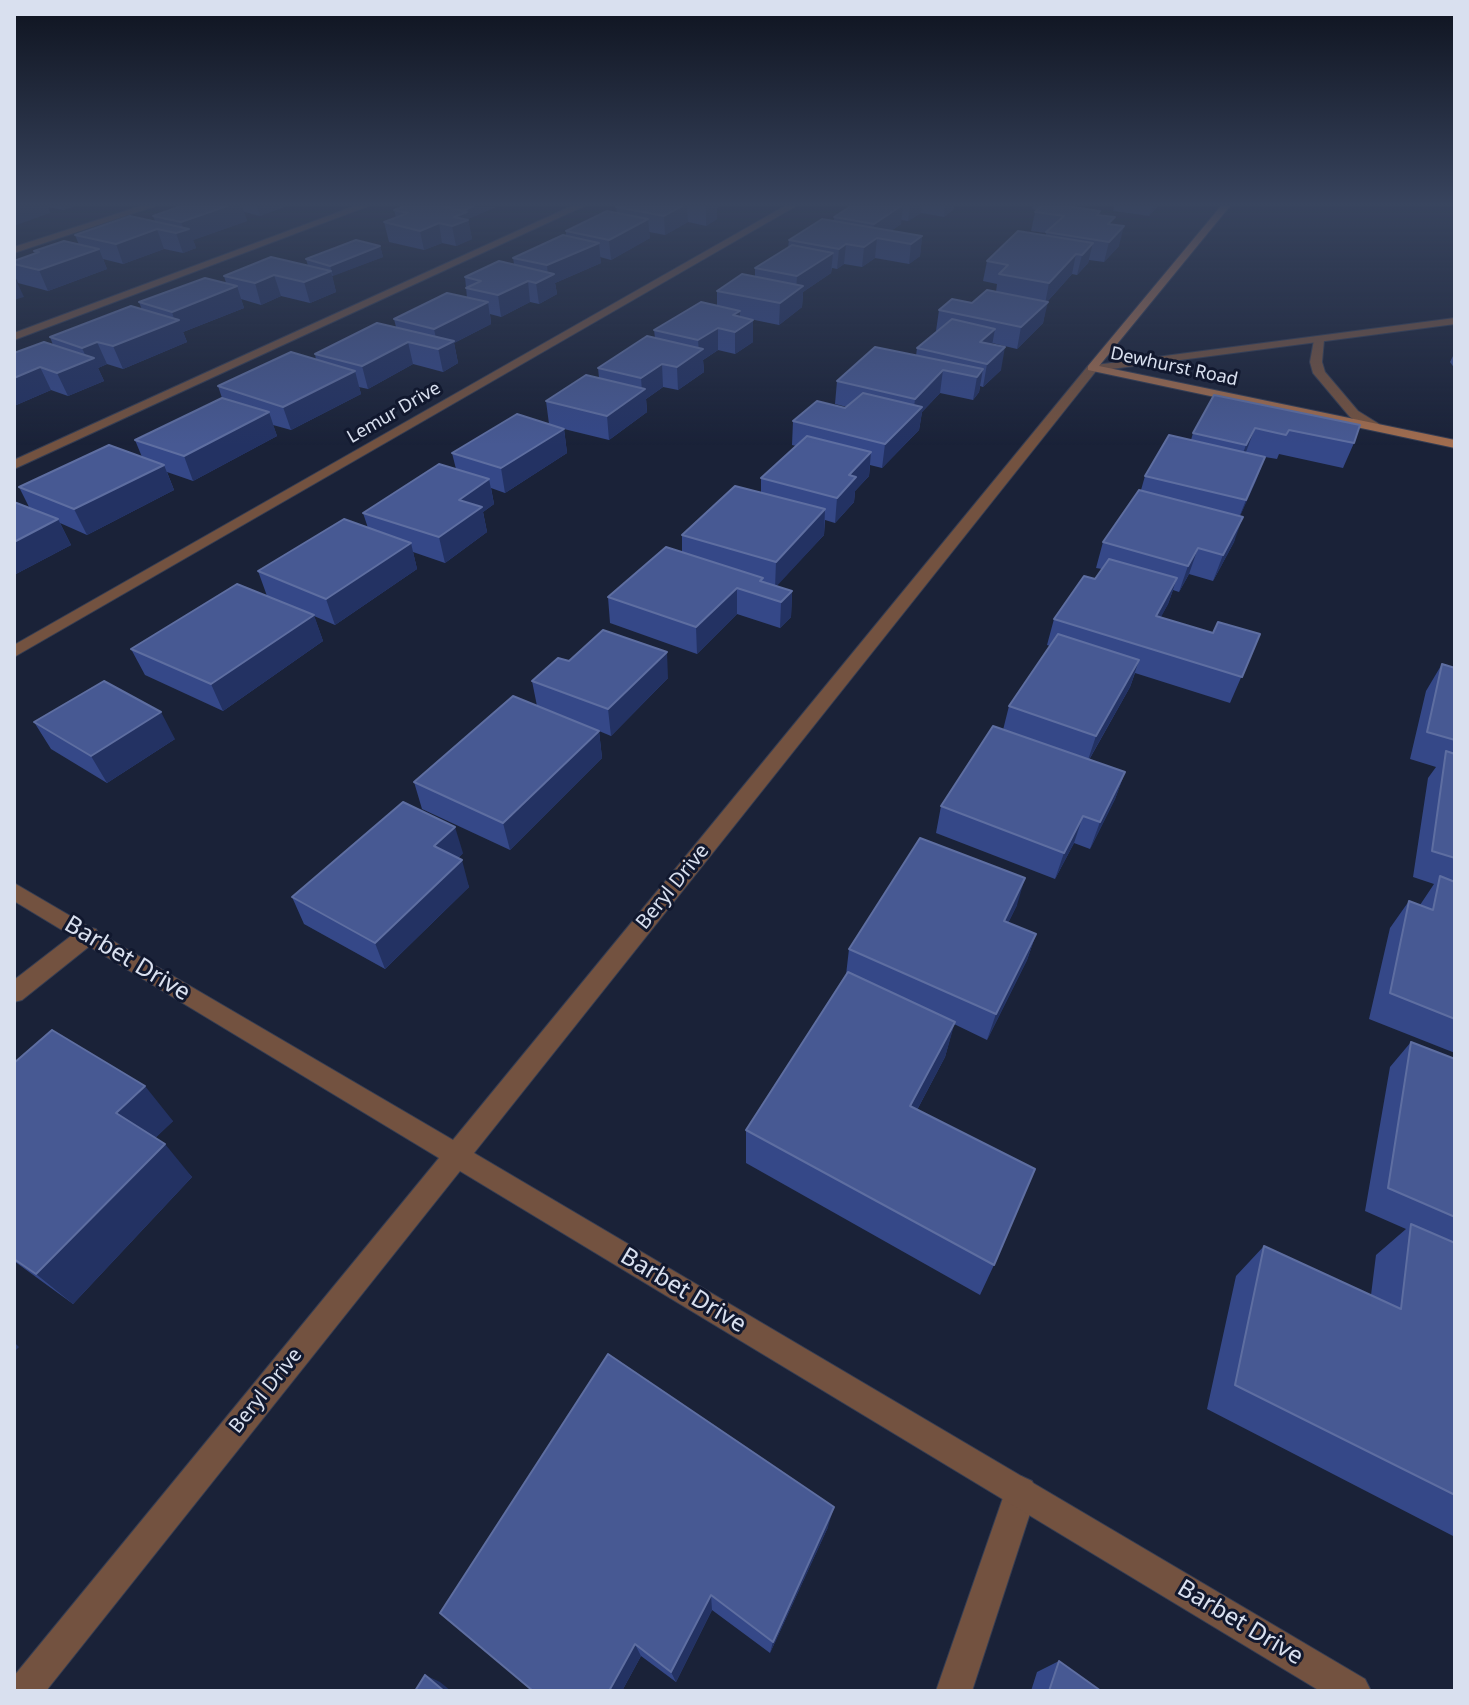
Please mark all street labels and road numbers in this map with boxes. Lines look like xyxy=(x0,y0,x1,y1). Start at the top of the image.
street label: Dewhurst Road xyxy=(1108,343,1240,391)
street label: Lemur Drive xyxy=(343,378,445,448)
street label: Beryl Drive xyxy=(631,840,715,934)
street label: Barbet Drive xyxy=(59,910,195,1008)
street label: Barbet Drive xyxy=(615,1242,751,1340)
street label: Beryl Drive xyxy=(224,1344,308,1438)
street label: Barbet Drive xyxy=(1172,1574,1308,1672)

